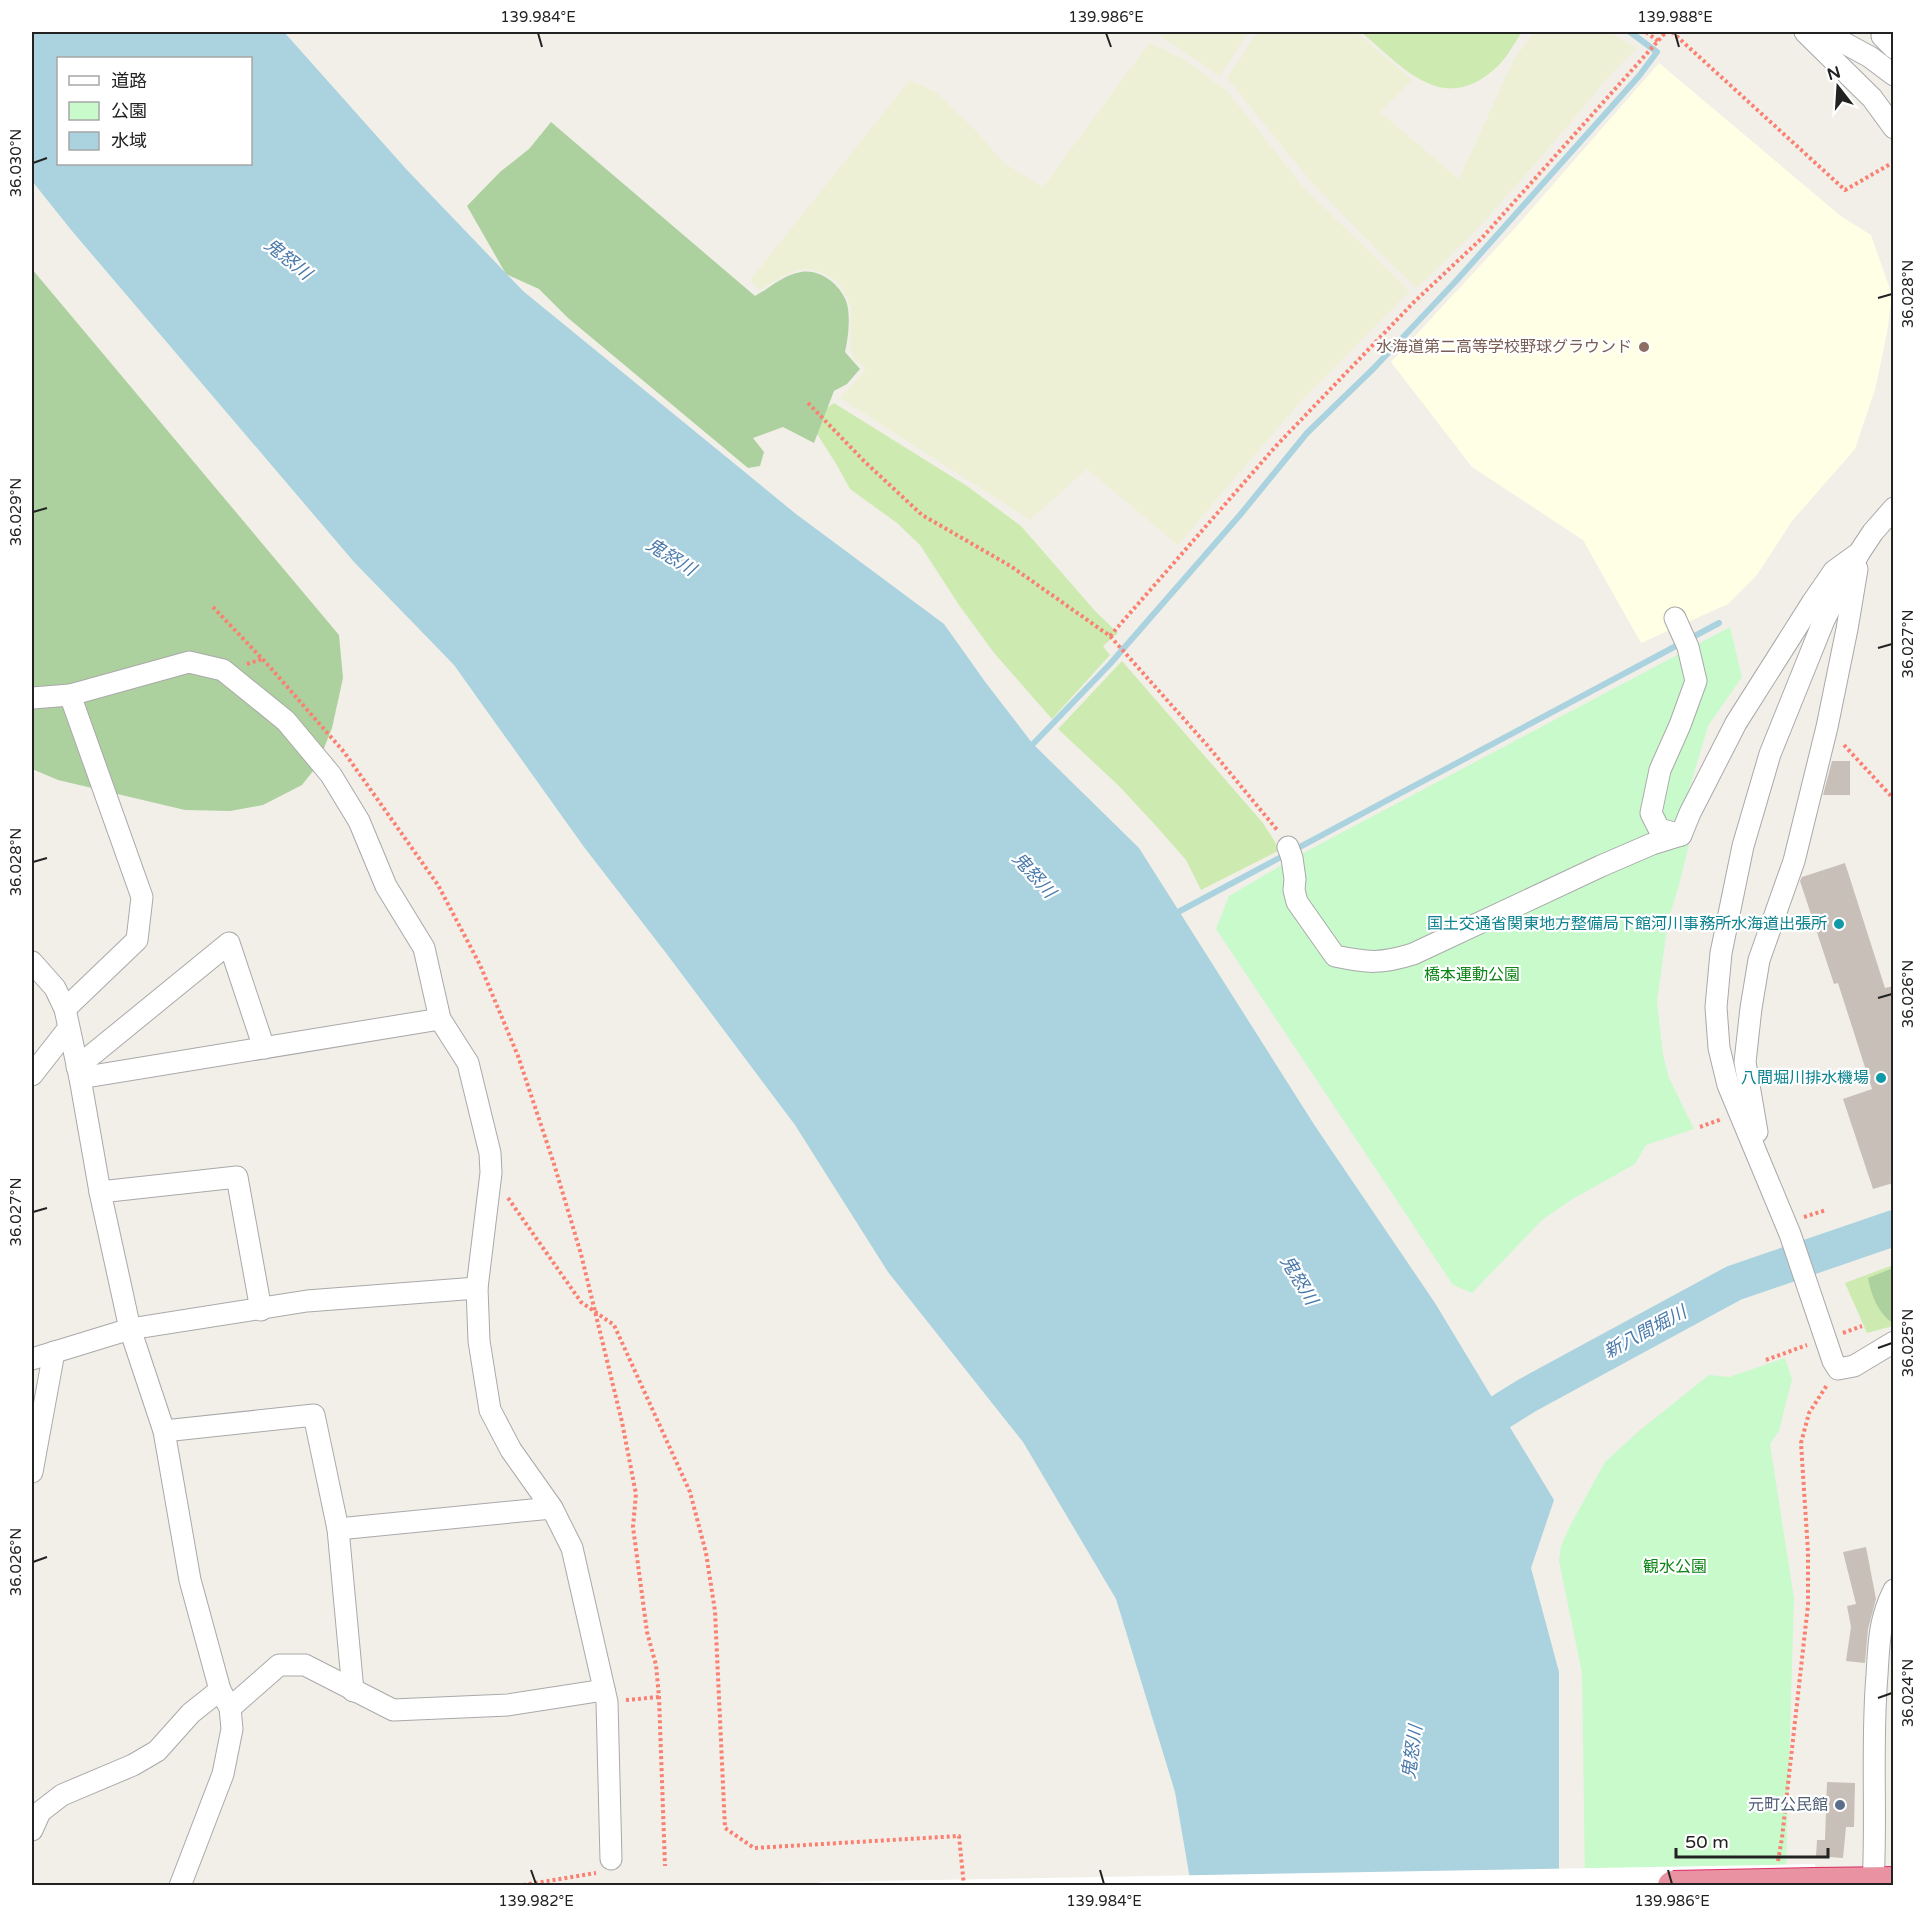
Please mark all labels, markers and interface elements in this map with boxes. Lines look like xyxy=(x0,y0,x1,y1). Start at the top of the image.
text: 139.984°E xyxy=(500,8,576,26)
text: 139.986°E xyxy=(1068,8,1144,26)
text: 139.988°E xyxy=(1637,8,1713,26)
legend xyxy=(57,57,252,165)
north arrow xyxy=(1808,57,1868,117)
text: N xyxy=(1825,62,1843,85)
text: 道路 xyxy=(111,70,147,92)
text: 公園 xyxy=(111,100,147,122)
text: 36.030°N xyxy=(7,129,25,197)
text: 水域 xyxy=(111,130,147,152)
water label: 鬼怒川 xyxy=(260,233,317,286)
text: 36.028°N xyxy=(1899,260,1917,328)
place label: 水海道第二高等学校野球グラウンド xyxy=(1376,337,1632,357)
marker: 水海道第二高等学校野球グラウンド xyxy=(1637,340,1651,354)
text: 36.029°N xyxy=(7,478,25,546)
water label: 鬼怒川 xyxy=(642,533,701,582)
text: 36.027°N xyxy=(1899,609,1917,679)
text: 36.028°N xyxy=(7,828,25,896)
water label: 鬼怒川 xyxy=(1008,848,1062,904)
place label: 国土交通省関東地方整備局下館河川事務所水海道出張所 xyxy=(1427,914,1827,934)
marker: 国土交通省関東地方整備局下館河川事務所水海道出張所 xyxy=(1832,917,1846,931)
text: 36.026°N xyxy=(1899,960,1917,1028)
park label: 橋本運動公園 xyxy=(1424,965,1520,985)
place label: 八間堀川排水機場 xyxy=(1741,1068,1869,1088)
marker: 八間堀川排水機場 xyxy=(1874,1071,1888,1085)
text: 36.027°N xyxy=(7,1177,25,1247)
water label: 鬼怒川 xyxy=(1276,1251,1323,1311)
water label: 新八間堀川 xyxy=(1600,1300,1692,1363)
text: 36.025°N xyxy=(1899,1309,1917,1377)
text: 36.026°N xyxy=(7,1528,25,1596)
park label: 観水公園 xyxy=(1643,1557,1707,1577)
text: 36.024°N xyxy=(1899,1659,1917,1727)
water label: 鬼怒川 xyxy=(1397,1722,1427,1780)
place label: 元町公民館 xyxy=(1748,1795,1828,1815)
marker: 元町公民館 xyxy=(1833,1798,1847,1812)
scale bar xyxy=(1676,1821,1828,1859)
text: 50 m xyxy=(1685,1831,1729,1853)
text: 139.982°E xyxy=(498,1892,574,1910)
text: 139.984°E xyxy=(1066,1892,1142,1910)
text: 139.986°E xyxy=(1634,1892,1710,1910)

